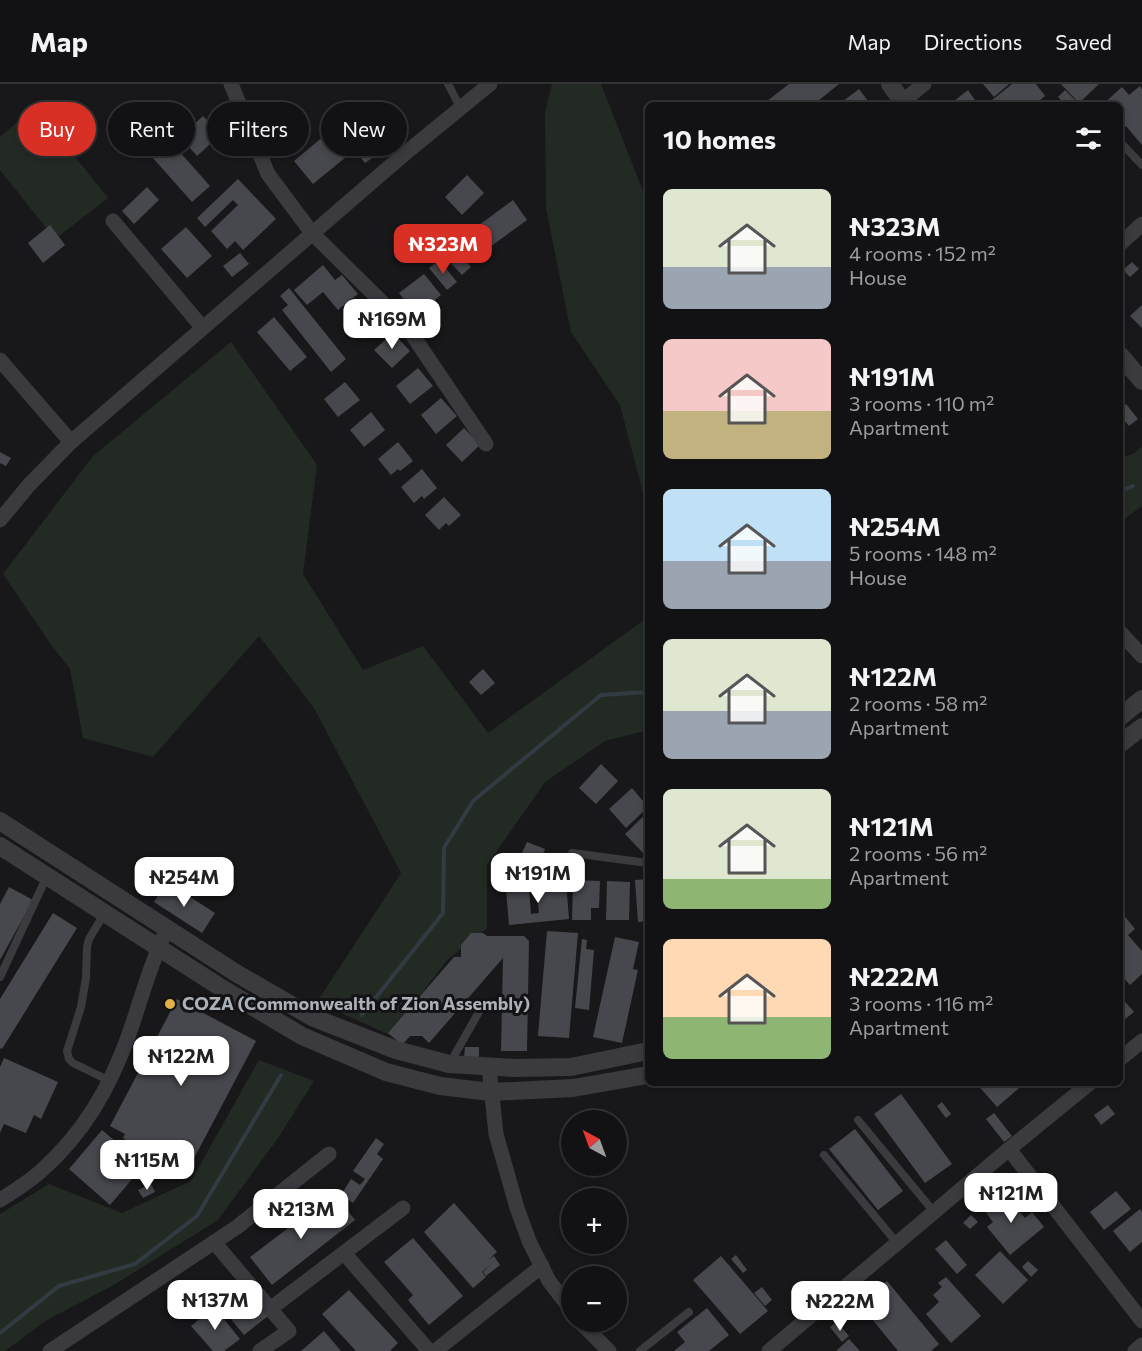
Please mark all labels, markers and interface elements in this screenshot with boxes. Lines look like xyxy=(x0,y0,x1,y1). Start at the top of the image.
text: Map xyxy=(30,24,88,58)
text: Map xyxy=(848,29,891,54)
text: Directions xyxy=(924,29,1022,54)
text: Saved xyxy=(1055,29,1112,54)
chip: Buy xyxy=(18,102,96,156)
chip: Rent xyxy=(108,102,195,156)
chip: Filters xyxy=(207,102,309,156)
chip: New xyxy=(321,102,407,156)
icon: filters xyxy=(1072,122,1105,155)
text: 10 homes xyxy=(663,123,776,154)
text: ₦323M xyxy=(849,210,941,241)
icon: home xyxy=(711,213,783,285)
pin: ₦323M xyxy=(401,224,485,275)
text: ₦323M xyxy=(408,231,478,255)
text: 4 rooms · 152 m² xyxy=(849,241,996,265)
text: House xyxy=(849,265,907,289)
pin: ₦169M xyxy=(350,299,434,350)
text: ₦169M xyxy=(357,306,427,330)
text: ₦191M xyxy=(849,360,935,391)
icon: home xyxy=(711,363,783,435)
text: 3 rooms · 110 m² xyxy=(849,391,994,415)
text: Apartment xyxy=(849,415,949,439)
text: ₦254M xyxy=(849,510,941,541)
icon: home xyxy=(711,513,783,585)
text: 5 rooms · 148 m² xyxy=(849,541,997,565)
text: House xyxy=(849,565,907,589)
text: ₦122M xyxy=(849,660,937,691)
icon: home xyxy=(711,663,783,735)
text: 2 rooms · 58 m² xyxy=(849,691,987,715)
text: Apartment xyxy=(849,715,949,739)
text: ₦121M xyxy=(849,810,934,841)
icon: home xyxy=(711,813,783,885)
text: 2 rooms · 56 m² xyxy=(849,841,987,865)
pin: ₦191M xyxy=(496,853,580,904)
pin: ₦254M xyxy=(142,857,226,908)
text: ₦191M xyxy=(505,860,571,884)
text: ₦254M xyxy=(149,864,219,888)
text: Apartment xyxy=(849,865,949,889)
text: ₦222M xyxy=(849,960,939,991)
icon: home xyxy=(711,963,783,1035)
text: 3 rooms · 116 m² xyxy=(849,991,993,1015)
place label: COZA (Commonwealth of Zion Assembly) xyxy=(182,992,530,1014)
marker: COZA (Commonwealth of Zion Assembly) xyxy=(163,997,177,1011)
text: Apartment xyxy=(849,1015,949,1039)
pin: ₦122M xyxy=(139,1036,223,1087)
text: ₦122M xyxy=(147,1043,215,1067)
north arrow xyxy=(561,1110,627,1176)
map controls xyxy=(561,1110,627,1332)
pin: ₦115M xyxy=(105,1140,189,1191)
text: ₦115M xyxy=(114,1147,180,1171)
pin: ₦121M xyxy=(969,1173,1053,1224)
text: ₦121M xyxy=(978,1180,1044,1204)
button: + xyxy=(561,1188,627,1254)
pin: ₦213M xyxy=(259,1189,343,1240)
text: ₦213M xyxy=(267,1196,335,1220)
button: − xyxy=(561,1266,627,1332)
pin: ₦137M xyxy=(173,1280,257,1331)
pin: ₦222M xyxy=(798,1281,882,1332)
text: ₦137M xyxy=(181,1287,249,1311)
text: ₦222M xyxy=(805,1288,875,1312)

